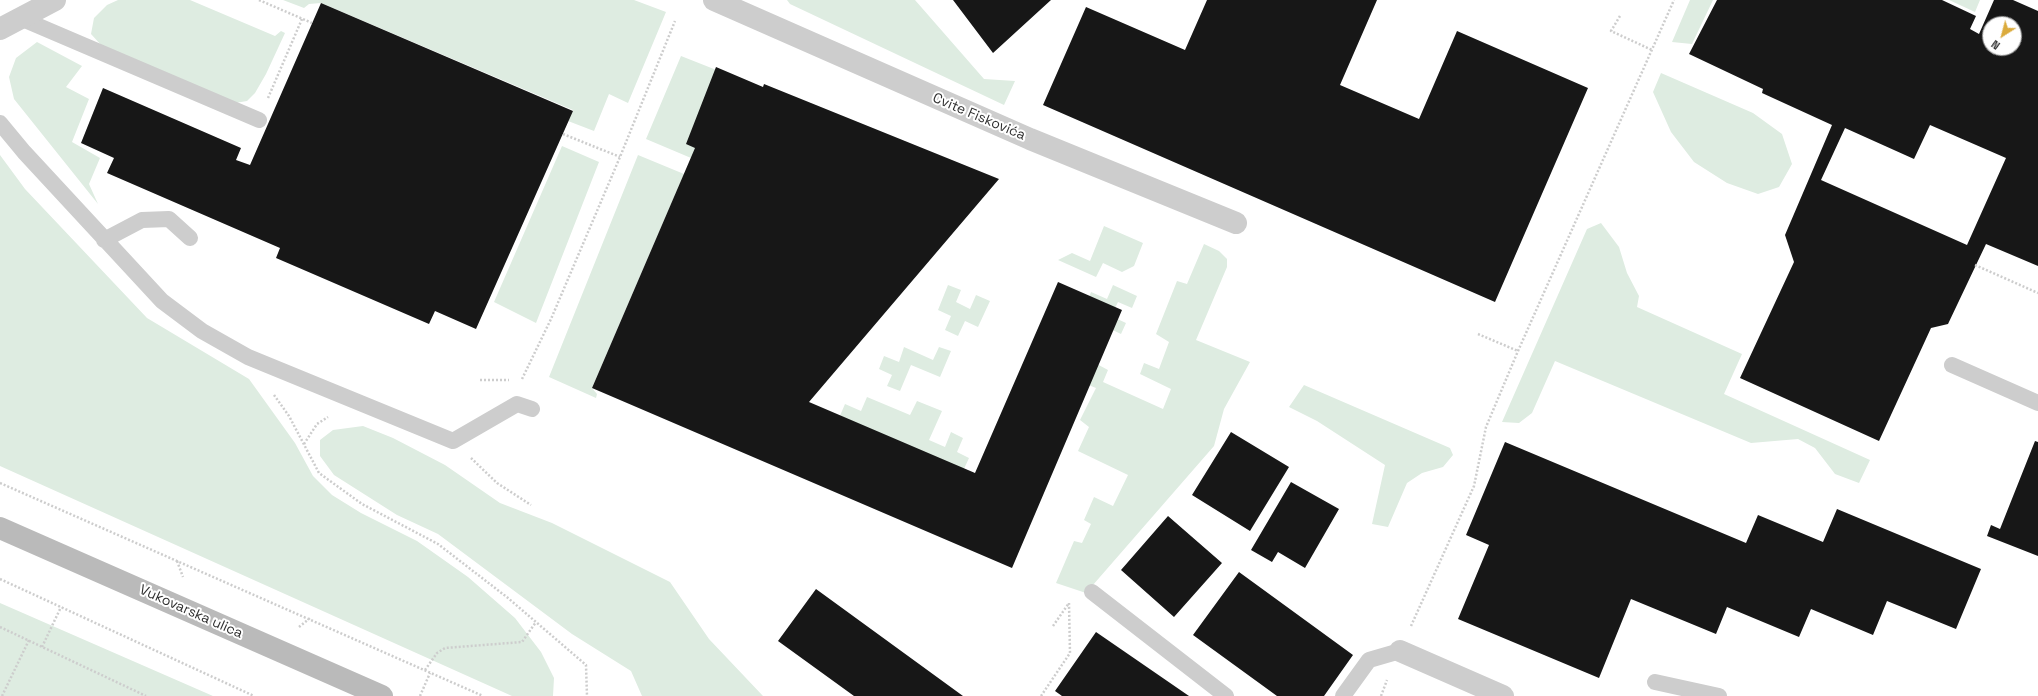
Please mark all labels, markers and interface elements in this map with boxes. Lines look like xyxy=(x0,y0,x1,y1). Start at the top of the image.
north arrow xyxy=(1982,16,2022,56)
text: N xyxy=(1988,37,2003,53)
street label: Cvite Fiskovića xyxy=(930,90,1028,144)
street label: Vukovarska ulica xyxy=(137,582,245,642)

